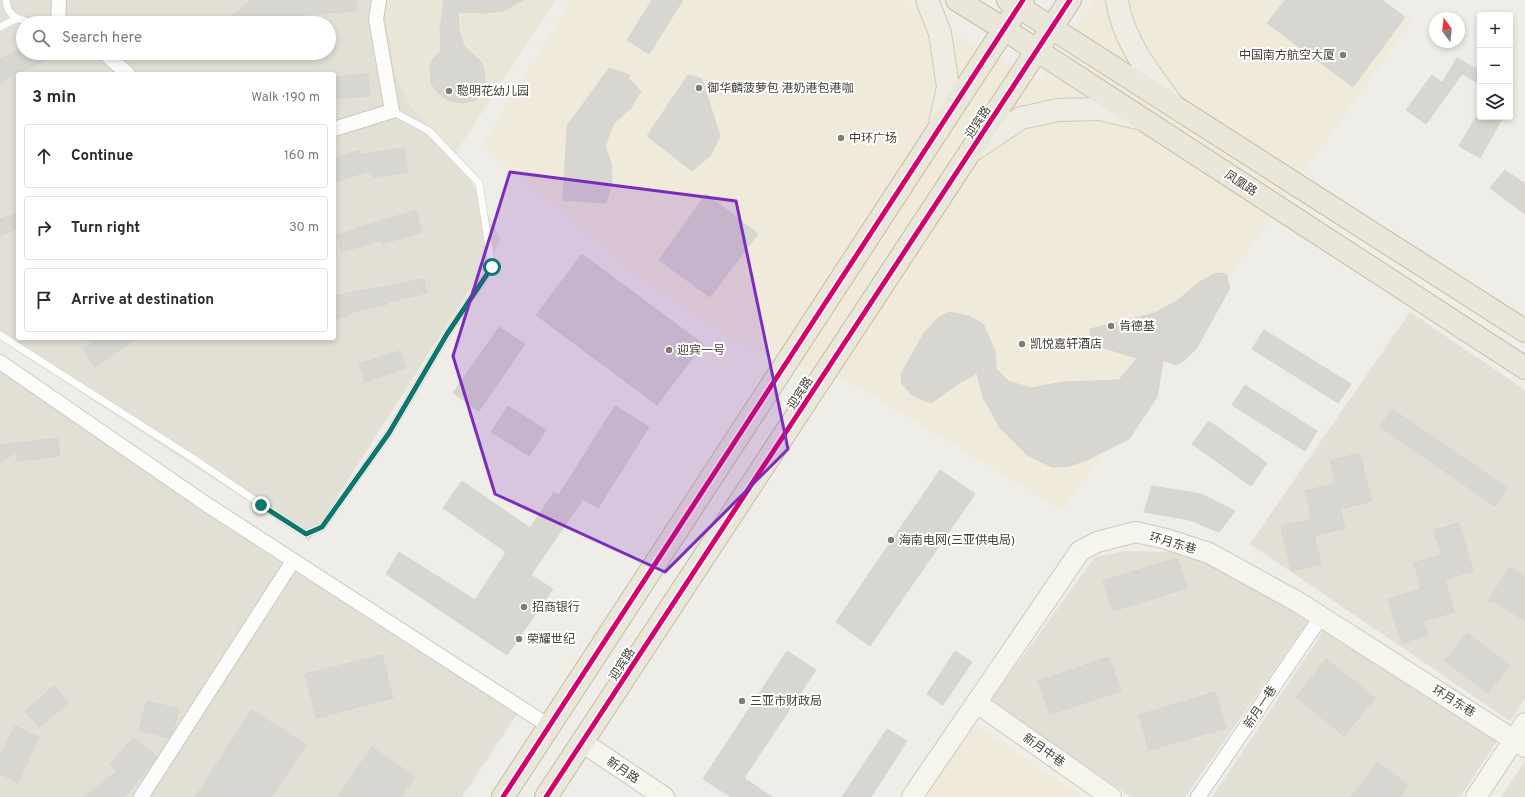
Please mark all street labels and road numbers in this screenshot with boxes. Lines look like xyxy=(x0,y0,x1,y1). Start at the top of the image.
street label: 迎宾路 xyxy=(962,103,995,142)
street label: 凤凰路 xyxy=(1221,167,1260,200)
street label: 迎宾路 xyxy=(784,374,817,413)
street label: 环月东巷 xyxy=(1147,530,1198,558)
street label: 迎宾路 xyxy=(606,645,639,684)
street label: 环月东巷 xyxy=(1429,682,1478,721)
street label: 新月一巷 xyxy=(1241,683,1281,732)
street label: 新月中巷 xyxy=(1019,730,1068,771)
street label: 新月路 xyxy=(603,754,642,788)

